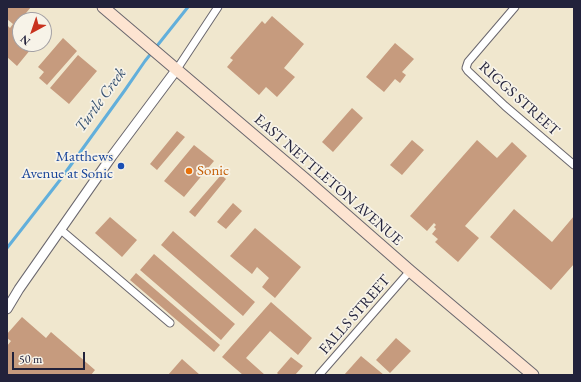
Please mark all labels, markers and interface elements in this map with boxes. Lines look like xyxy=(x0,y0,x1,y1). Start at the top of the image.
north arrow xyxy=(12,12,52,52)
text: N xyxy=(17,32,33,49)
street label: RIGGS STREET xyxy=(475,58,563,140)
water label: Turtle Creek xyxy=(71,64,131,136)
street label: EAST NETTLETON AVENUE xyxy=(250,111,406,249)
place label: Matthews Avenue at Sonic xyxy=(21,148,113,183)
marker: Matthews Avenue at Sonic xyxy=(116,161,126,171)
place label: Sonic xyxy=(197,162,229,180)
marker: Sonic xyxy=(184,166,194,176)
street label: FALLS STREET xyxy=(316,272,394,358)
scale bar xyxy=(14,344,87,370)
text: 50 m xyxy=(19,351,42,367)

